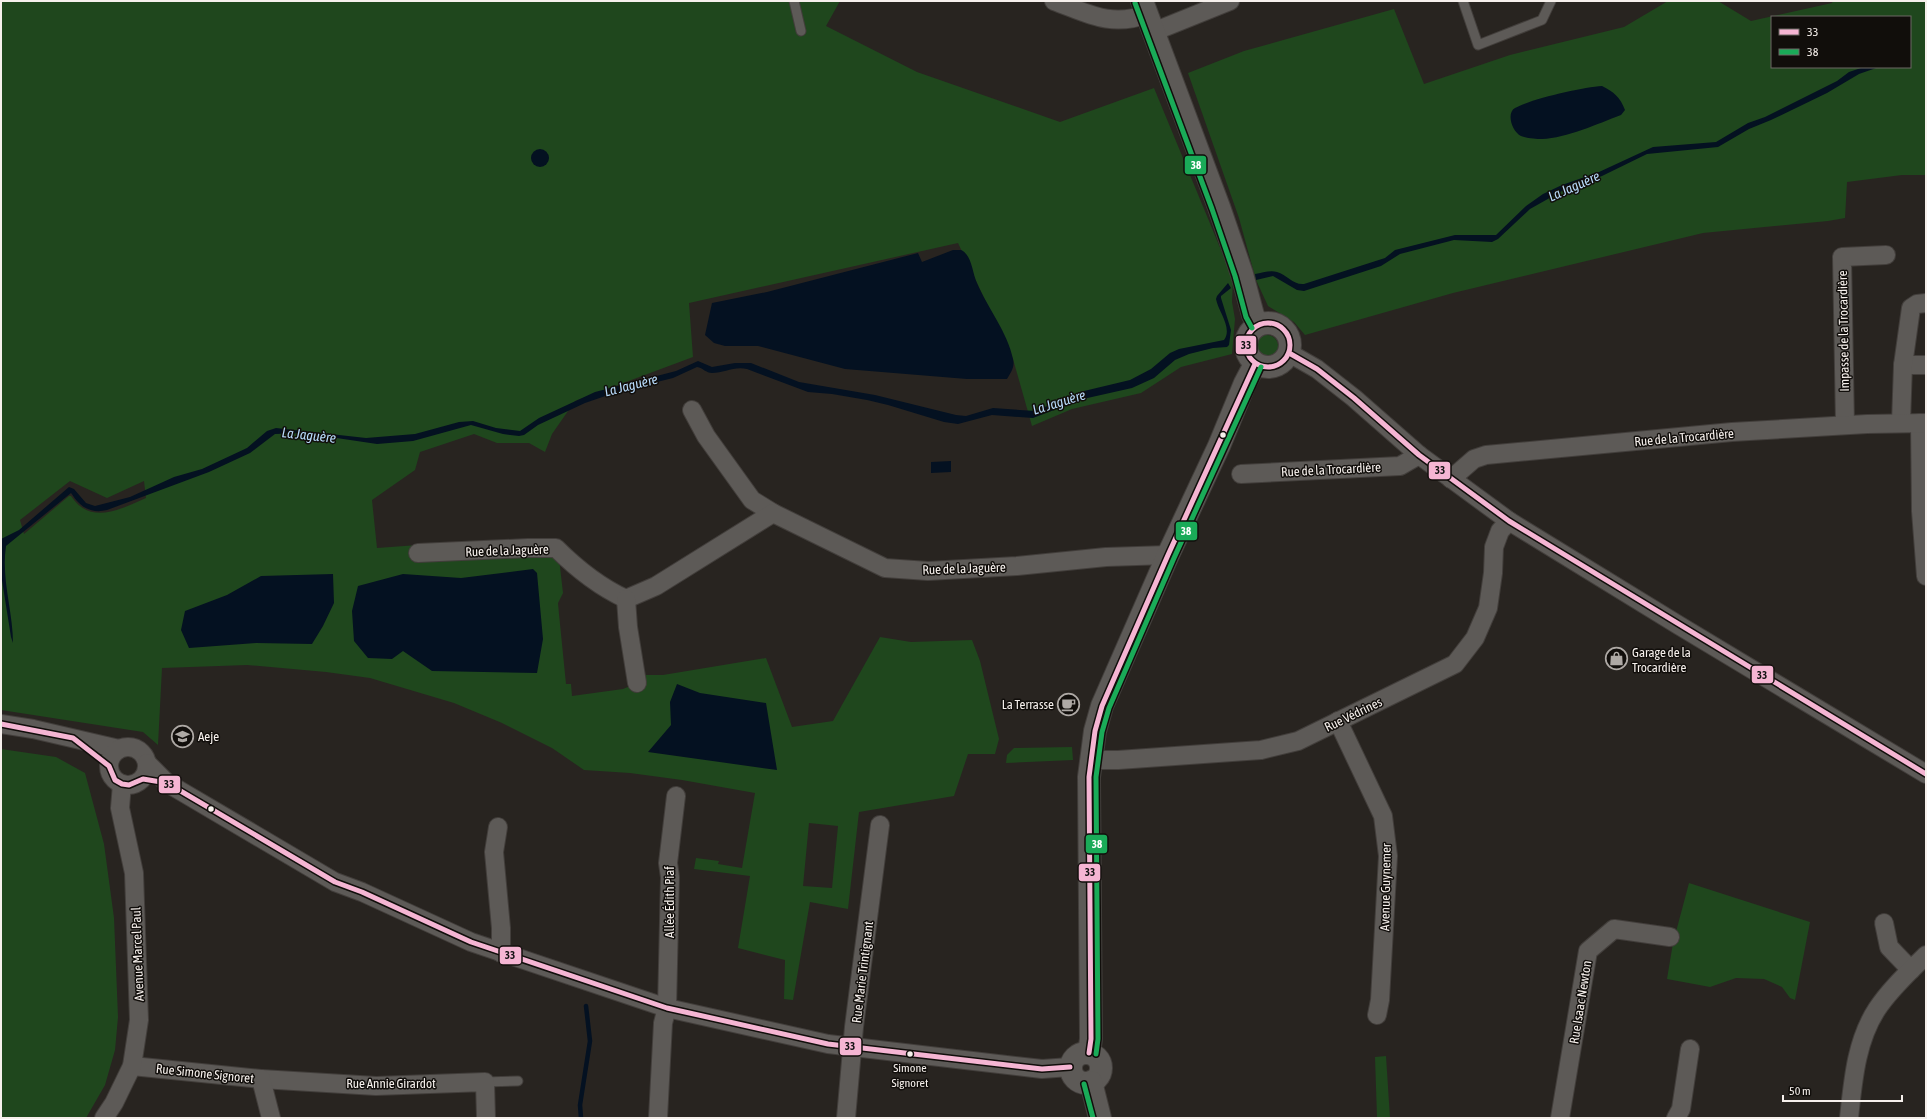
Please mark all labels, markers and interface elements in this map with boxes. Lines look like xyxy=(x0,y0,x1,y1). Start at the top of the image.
legend xyxy=(1771,16,1911,68)
text: 33 xyxy=(1807,25,1818,39)
text: 38 xyxy=(1807,45,1819,59)
line badge: 38 xyxy=(1184,155,1207,175)
text: 38 xyxy=(1191,159,1201,171)
water label: La Jaguère xyxy=(1546,168,1602,204)
street label: Impasse de la Trocardière xyxy=(1835,270,1852,392)
line badge: 33 xyxy=(1235,335,1257,355)
text: 33 xyxy=(1241,339,1251,351)
water label: La Jaguère xyxy=(603,371,659,399)
water label: La Jaguère xyxy=(1031,386,1087,418)
water label: La Jaguère xyxy=(281,424,337,446)
street label: Rue de la Trocardière xyxy=(1634,426,1735,449)
unlabelled marker xyxy=(1218,430,1228,440)
street label: Rue de la Trocardière xyxy=(1281,459,1381,480)
line badge: 33 xyxy=(1428,461,1451,480)
text: 33 xyxy=(1435,464,1445,476)
line badge: 38 xyxy=(1175,521,1198,541)
text: 38 xyxy=(1181,525,1191,537)
street label: Rue de la Jaguère xyxy=(465,542,549,559)
street label: Rue de la Jaguère xyxy=(922,560,1006,577)
place label: Garage de la Trocardière xyxy=(1632,645,1691,675)
shop icon: Garage de la Trocardière xyxy=(1603,646,1629,672)
line badge: 33 xyxy=(1751,665,1774,684)
text: 33 xyxy=(1757,669,1767,681)
cafe icon: La Terrasse xyxy=(1056,691,1082,717)
street label: Rue Védrines xyxy=(1322,694,1385,735)
place label: La Terrasse xyxy=(1002,697,1054,712)
school or university icon: Aeje xyxy=(170,723,196,749)
place label: Aeje xyxy=(198,729,219,744)
line badge: 33 xyxy=(158,775,181,794)
text: 33 xyxy=(164,778,174,790)
unlabelled marker xyxy=(206,804,216,814)
line badge: 38 xyxy=(1085,834,1108,854)
text: 38 xyxy=(1092,838,1102,850)
street label: Avenue Guynemer xyxy=(1377,843,1394,931)
line badge: 33 xyxy=(1078,863,1101,882)
street label: Allée Édith Piaf xyxy=(662,866,677,938)
text: 33 xyxy=(1085,866,1095,878)
street label: Avenue Marcel Paul xyxy=(128,906,147,1001)
street label: Rue Marie Trintignant xyxy=(849,920,876,1024)
line badge: 33 xyxy=(499,946,522,965)
text: 33 xyxy=(505,949,515,961)
street label: Rue Isaac Newton xyxy=(1566,959,1594,1045)
line badge: 33 xyxy=(839,1037,862,1056)
text: 33 xyxy=(845,1040,855,1052)
marker: Simone Signoret xyxy=(905,1049,915,1059)
street label: Rue Simone Signoret xyxy=(155,1061,255,1086)
place label: Simone Signoret xyxy=(892,1061,929,1090)
street label: Rue Annie Girardot xyxy=(346,1076,436,1091)
scale bar xyxy=(1783,1077,1902,1103)
text: 50 m xyxy=(1789,1084,1811,1098)

